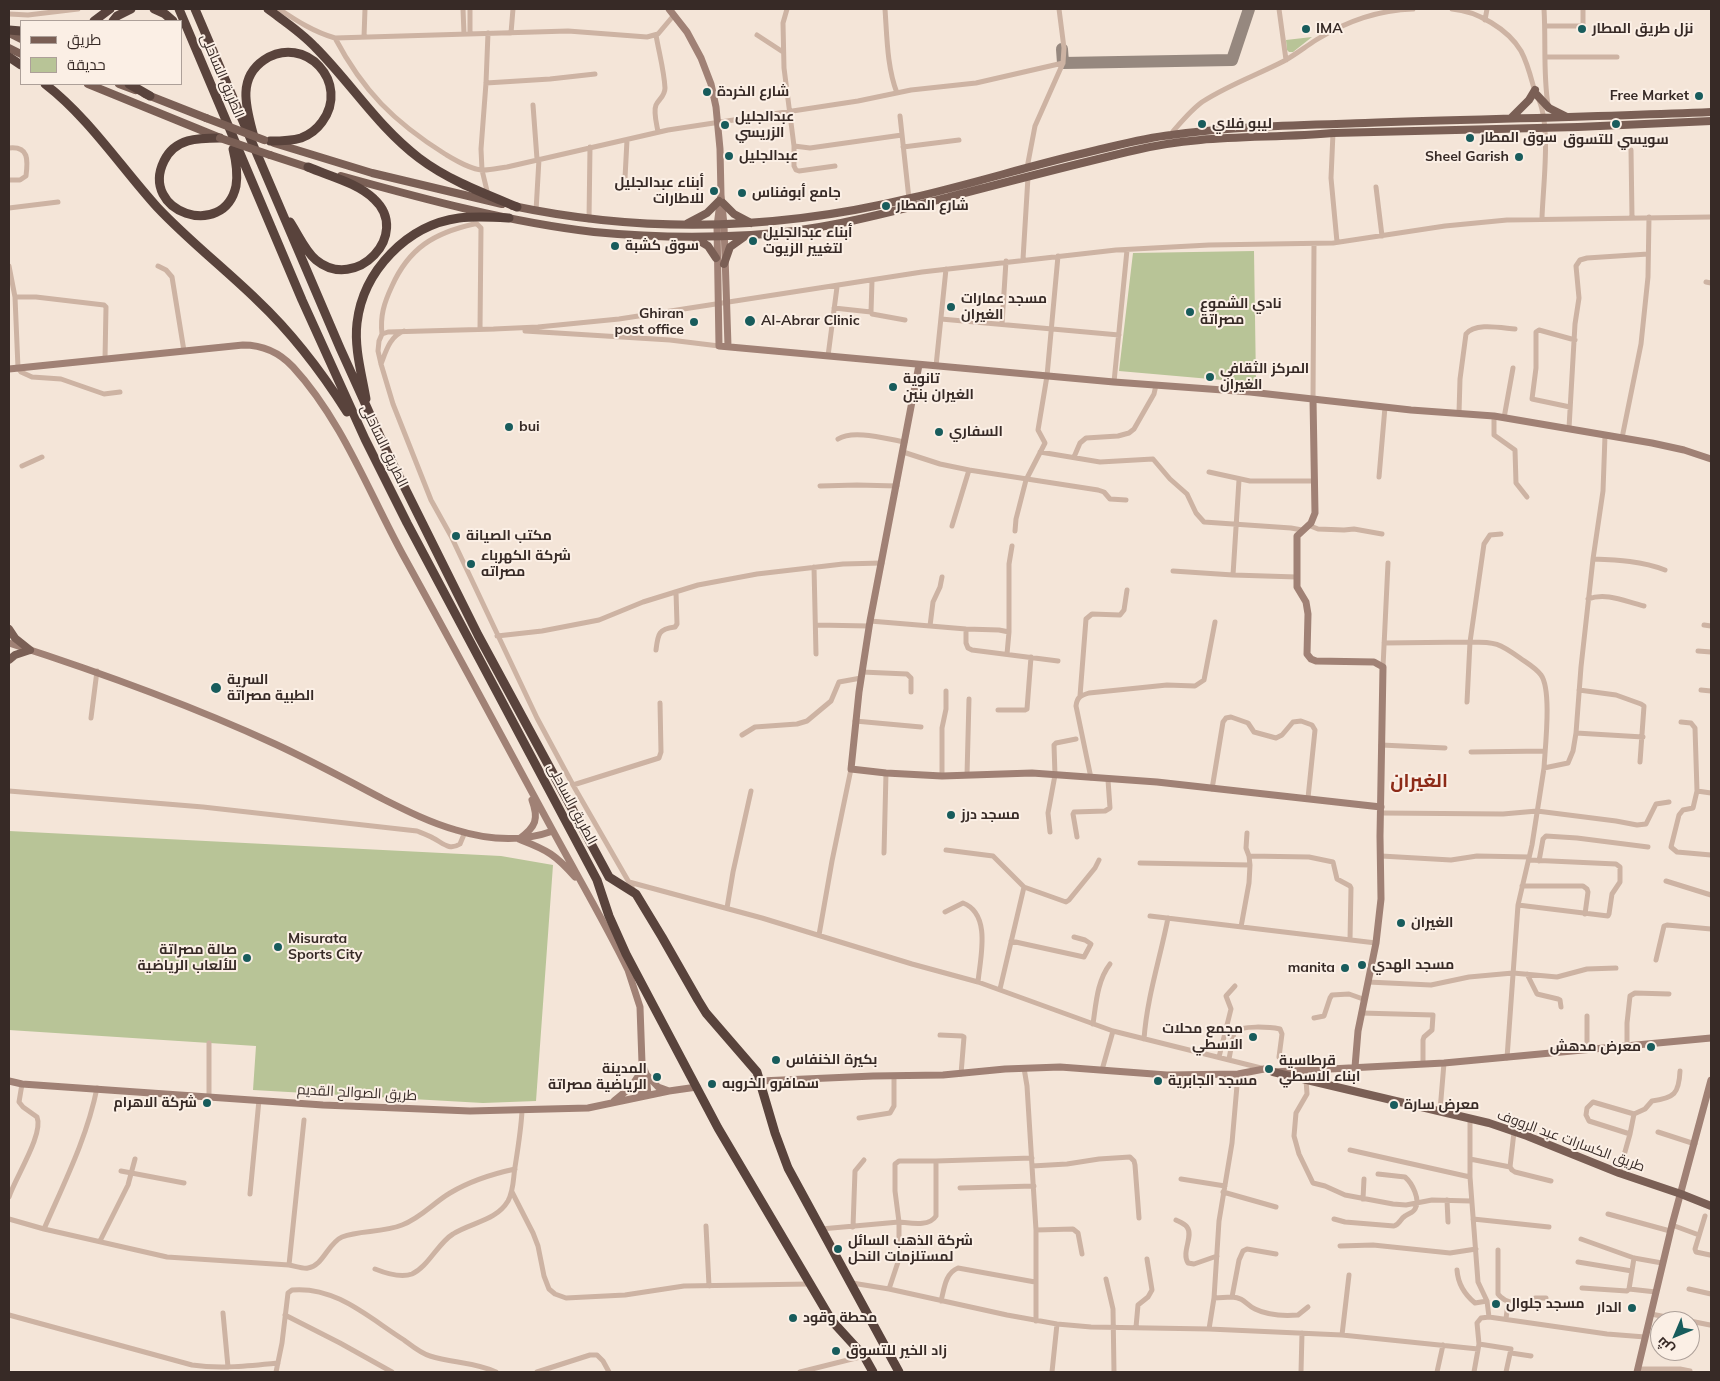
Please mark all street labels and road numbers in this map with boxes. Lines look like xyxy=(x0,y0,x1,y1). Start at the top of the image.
street label: الطريق الساحلى xyxy=(197,31,247,121)
street label: الطريق الساحلى xyxy=(357,402,411,490)
street label: الطريق الساحلى xyxy=(544,760,600,848)
street label: طريق الصوالح القديم xyxy=(296,1081,418,1105)
street label: طريق الكسارات عبد الرووف xyxy=(1495,1106,1647,1176)

